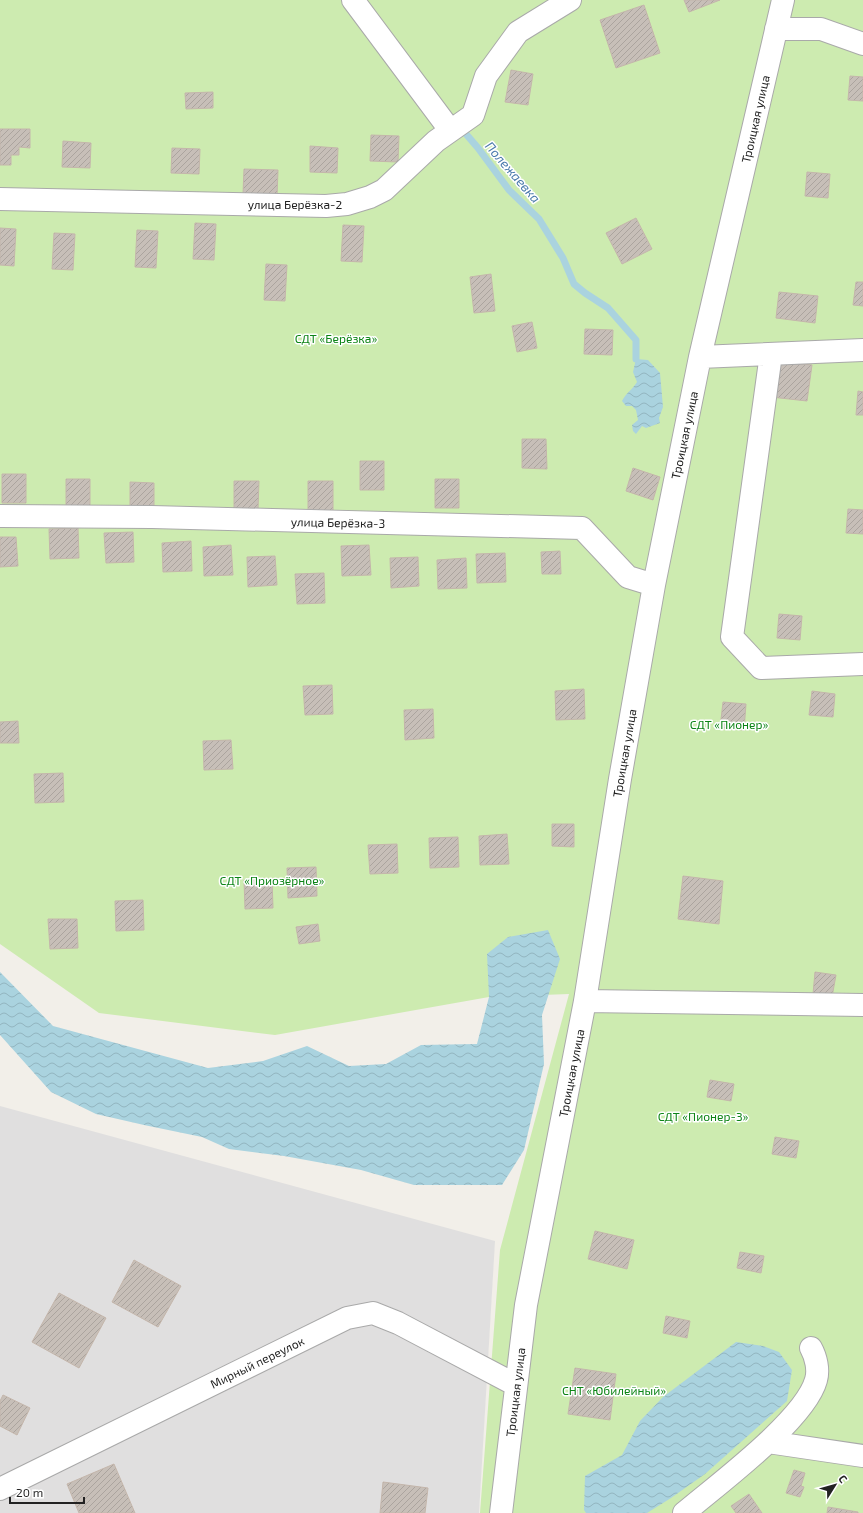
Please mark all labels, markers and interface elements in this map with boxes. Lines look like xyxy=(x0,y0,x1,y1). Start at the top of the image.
street label: Троицкая улица xyxy=(738,74,773,165)
water label: Полежаевка xyxy=(482,138,544,206)
street label: улица Берёзка-2 xyxy=(248,197,342,212)
park label: СДТ «Берёзка» xyxy=(295,331,377,345)
street label: Троицкая улица xyxy=(668,390,701,481)
street label: улица Берёзка-3 xyxy=(291,514,385,531)
street label: Троицкая улица xyxy=(609,708,640,799)
park label: СДТ «Пионер» xyxy=(690,717,769,731)
park label: СДТ «Приозёрное» xyxy=(220,873,325,887)
street label: Троицкая улица xyxy=(556,1028,587,1119)
park label: СДТ «Пионер-3» xyxy=(658,1109,749,1123)
street label: Мирный переулок xyxy=(208,1333,307,1392)
street label: Троицкая улица xyxy=(503,1347,528,1438)
park label: СНТ «Юбилейный» xyxy=(562,1383,666,1397)
north arrow xyxy=(815,1465,855,1505)
text: С xyxy=(836,1472,851,1486)
scale bar xyxy=(10,1479,84,1505)
text: 20 m xyxy=(16,1485,43,1499)

